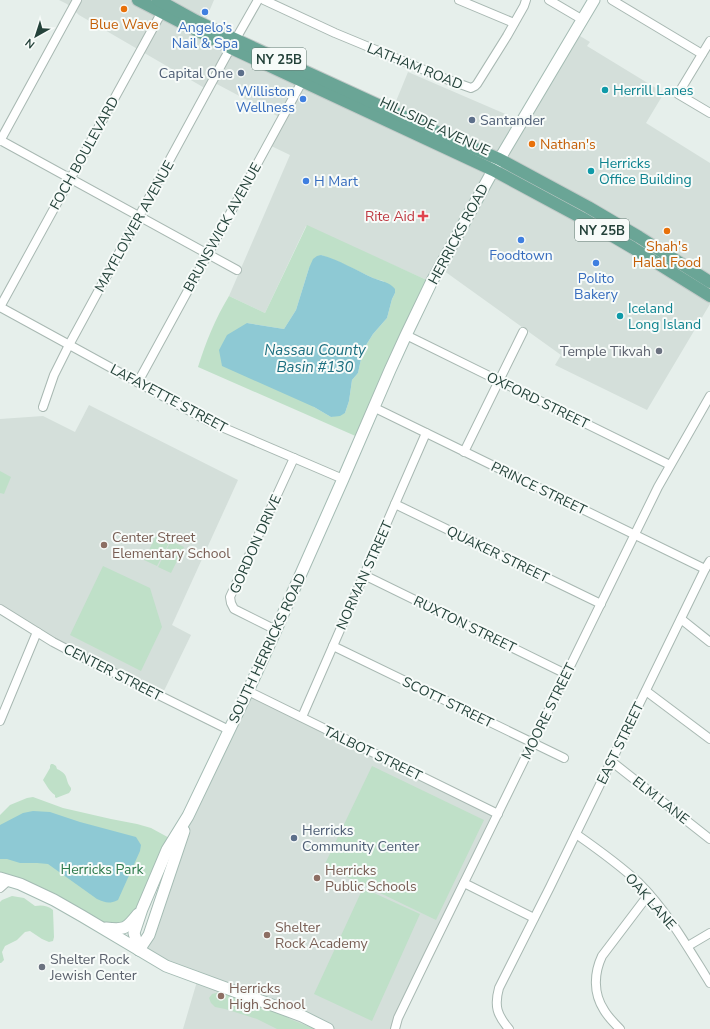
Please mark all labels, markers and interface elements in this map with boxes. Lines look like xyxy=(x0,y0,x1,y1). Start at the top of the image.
marker: Blue Wave xyxy=(119,4,129,14)
marker: Angelo’s Nail & Spa xyxy=(200,7,210,17)
place label: Blue Wave xyxy=(89,15,159,34)
north arrow xyxy=(16,16,56,56)
place label: Angelo’s Nail & Spa xyxy=(172,18,238,53)
text: N xyxy=(22,35,38,52)
street label: LATHAM ROAD xyxy=(364,39,466,94)
road number: NY 25B xyxy=(252,48,306,70)
place label: Capital One xyxy=(159,64,233,83)
marker: Capital One xyxy=(236,68,246,78)
place label: Herrill Lanes xyxy=(613,81,694,100)
place label: Williston Wellness xyxy=(236,82,295,117)
marker: Herrill Lanes xyxy=(600,85,610,95)
street label: FOCH BOULEVARD xyxy=(45,93,123,213)
street label: HILLSIDE AVENUE xyxy=(377,93,493,160)
marker: Williston Wellness xyxy=(298,94,308,104)
place label: Santander xyxy=(480,111,545,130)
marker: Santander xyxy=(467,115,477,125)
place label: Nathan's xyxy=(540,135,596,154)
marker: Nathan's xyxy=(527,139,537,149)
place label: Herricks Office Building xyxy=(599,154,692,189)
street label: MAYFLOWER AVENUE xyxy=(90,157,179,295)
street label: BRUNSWICK AVENUE xyxy=(179,159,266,295)
marker: Herricks Office Building xyxy=(586,166,596,176)
place label: H Mart xyxy=(314,172,358,191)
marker: H Mart xyxy=(301,176,311,186)
street label: HERRICKS ROAD xyxy=(424,181,493,288)
place label: Rite Aid xyxy=(365,207,415,226)
marker: Rite Aid xyxy=(418,211,428,221)
road number: NY 25B xyxy=(575,219,629,241)
marker: Shah's Halal Food xyxy=(662,226,672,236)
marker: Foodtown xyxy=(516,235,526,245)
place label: Shah's Halal Food xyxy=(633,237,701,272)
place label: Foodtown xyxy=(489,246,553,265)
marker: Polito Bakery xyxy=(591,258,601,268)
place label: Polito Bakery xyxy=(574,269,619,304)
place label: Iceland Long Island xyxy=(628,299,701,334)
marker: Iceland Long Island xyxy=(615,311,625,321)
water label: Nassau County Basin #130 xyxy=(264,340,367,377)
place label: Temple Tikvah xyxy=(560,342,651,361)
marker: Temple Tikvah xyxy=(654,346,664,356)
street label: LAFAYETTE STREET xyxy=(107,360,231,438)
street label: OXFORD STREET xyxy=(483,367,593,434)
street label: PRINCE STREET xyxy=(488,457,590,520)
street label: GORDON DRIVE xyxy=(225,492,286,597)
street label: NORMAN STREET xyxy=(332,517,397,633)
street label: QUAKER STREET xyxy=(443,521,553,588)
place label: Center Street Elementary School xyxy=(112,528,231,563)
marker: Center Street Elementary School xyxy=(99,540,109,550)
street label: SOUTH HERRICKS ROAD xyxy=(224,570,311,726)
street label: RUXTON STREET xyxy=(410,591,520,658)
street label: CENTER STREET xyxy=(60,639,166,706)
street label: MOORE STREET xyxy=(517,659,580,763)
street label: SCOTT STREET xyxy=(399,672,497,733)
street label: EAST STREET xyxy=(592,698,649,788)
street label: TALBOT STREET xyxy=(320,721,426,786)
street label: ELM LANE xyxy=(628,772,693,829)
place label: Herricks Community Center xyxy=(302,821,419,856)
marker: Herricks Community Center xyxy=(289,833,299,843)
park label: Herricks Park xyxy=(60,860,145,879)
place label: Herricks Public Schools xyxy=(325,861,417,896)
street label: OAK LANE xyxy=(621,869,680,934)
marker: Herricks Public Schools xyxy=(312,873,322,883)
place label: Shelter Rock Academy xyxy=(275,918,369,953)
marker: Shelter Rock Academy xyxy=(262,930,272,940)
place label: Shelter Rock Jewish Center xyxy=(49,950,137,985)
marker: Shelter Rock Jewish Center xyxy=(37,962,47,972)
place label: Herricks High School xyxy=(229,979,306,1014)
marker: Herricks High School xyxy=(216,991,226,1001)

